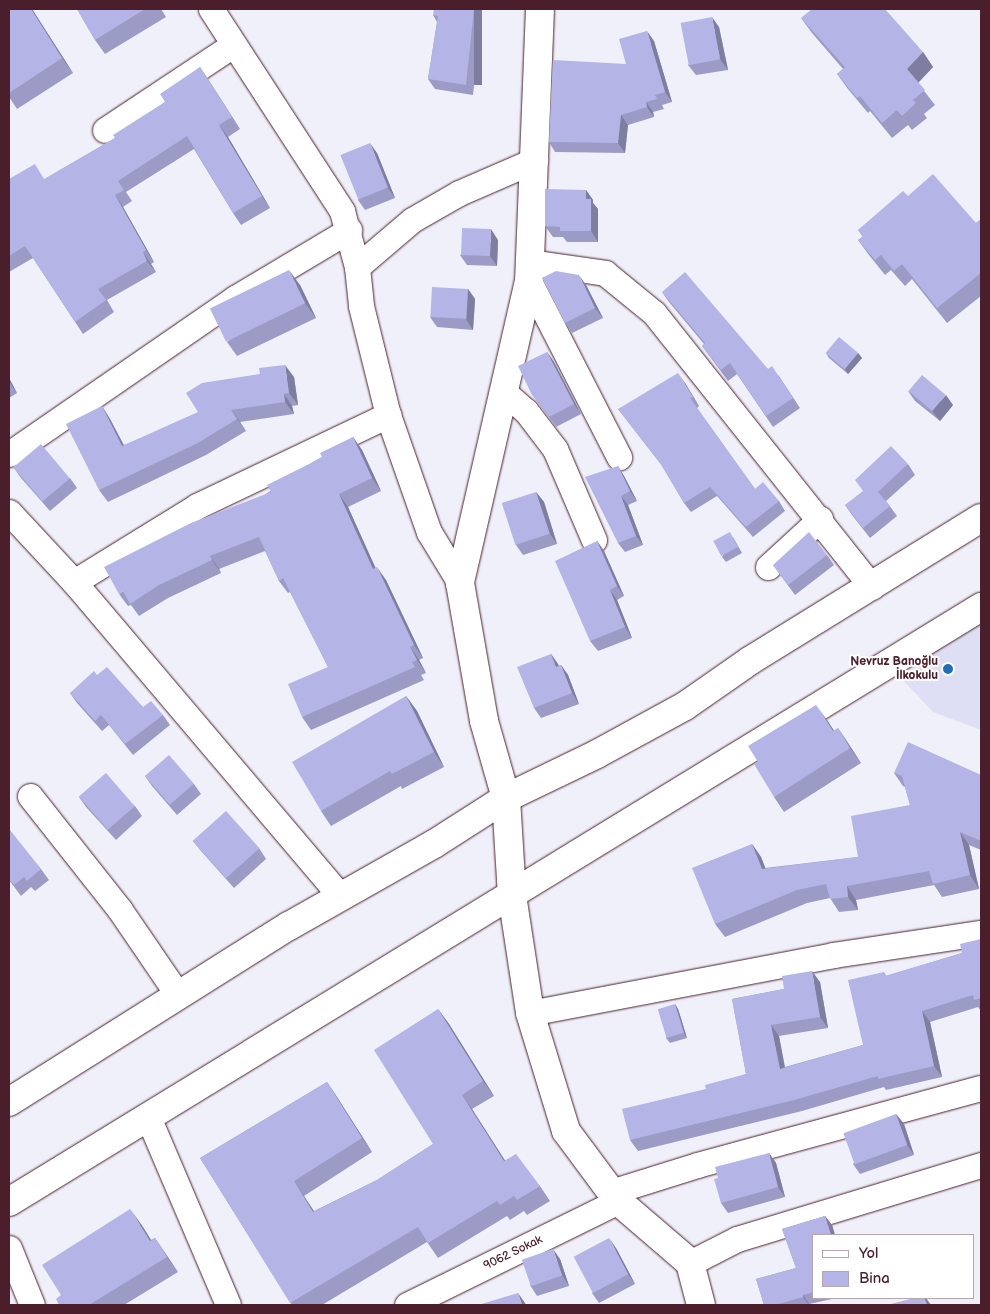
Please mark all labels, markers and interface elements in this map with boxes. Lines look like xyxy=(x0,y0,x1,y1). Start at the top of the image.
place label: Nevruz Banoğlu İlkokulu xyxy=(850,655,938,683)
marker: Nevruz Banoğlu İlkokulu xyxy=(942,663,954,675)
street label: 9062 Sokak xyxy=(481,1232,545,1274)
legend xyxy=(812,1234,975,1299)
text: Yol xyxy=(859,1244,878,1263)
text: Bina xyxy=(859,1269,890,1288)

